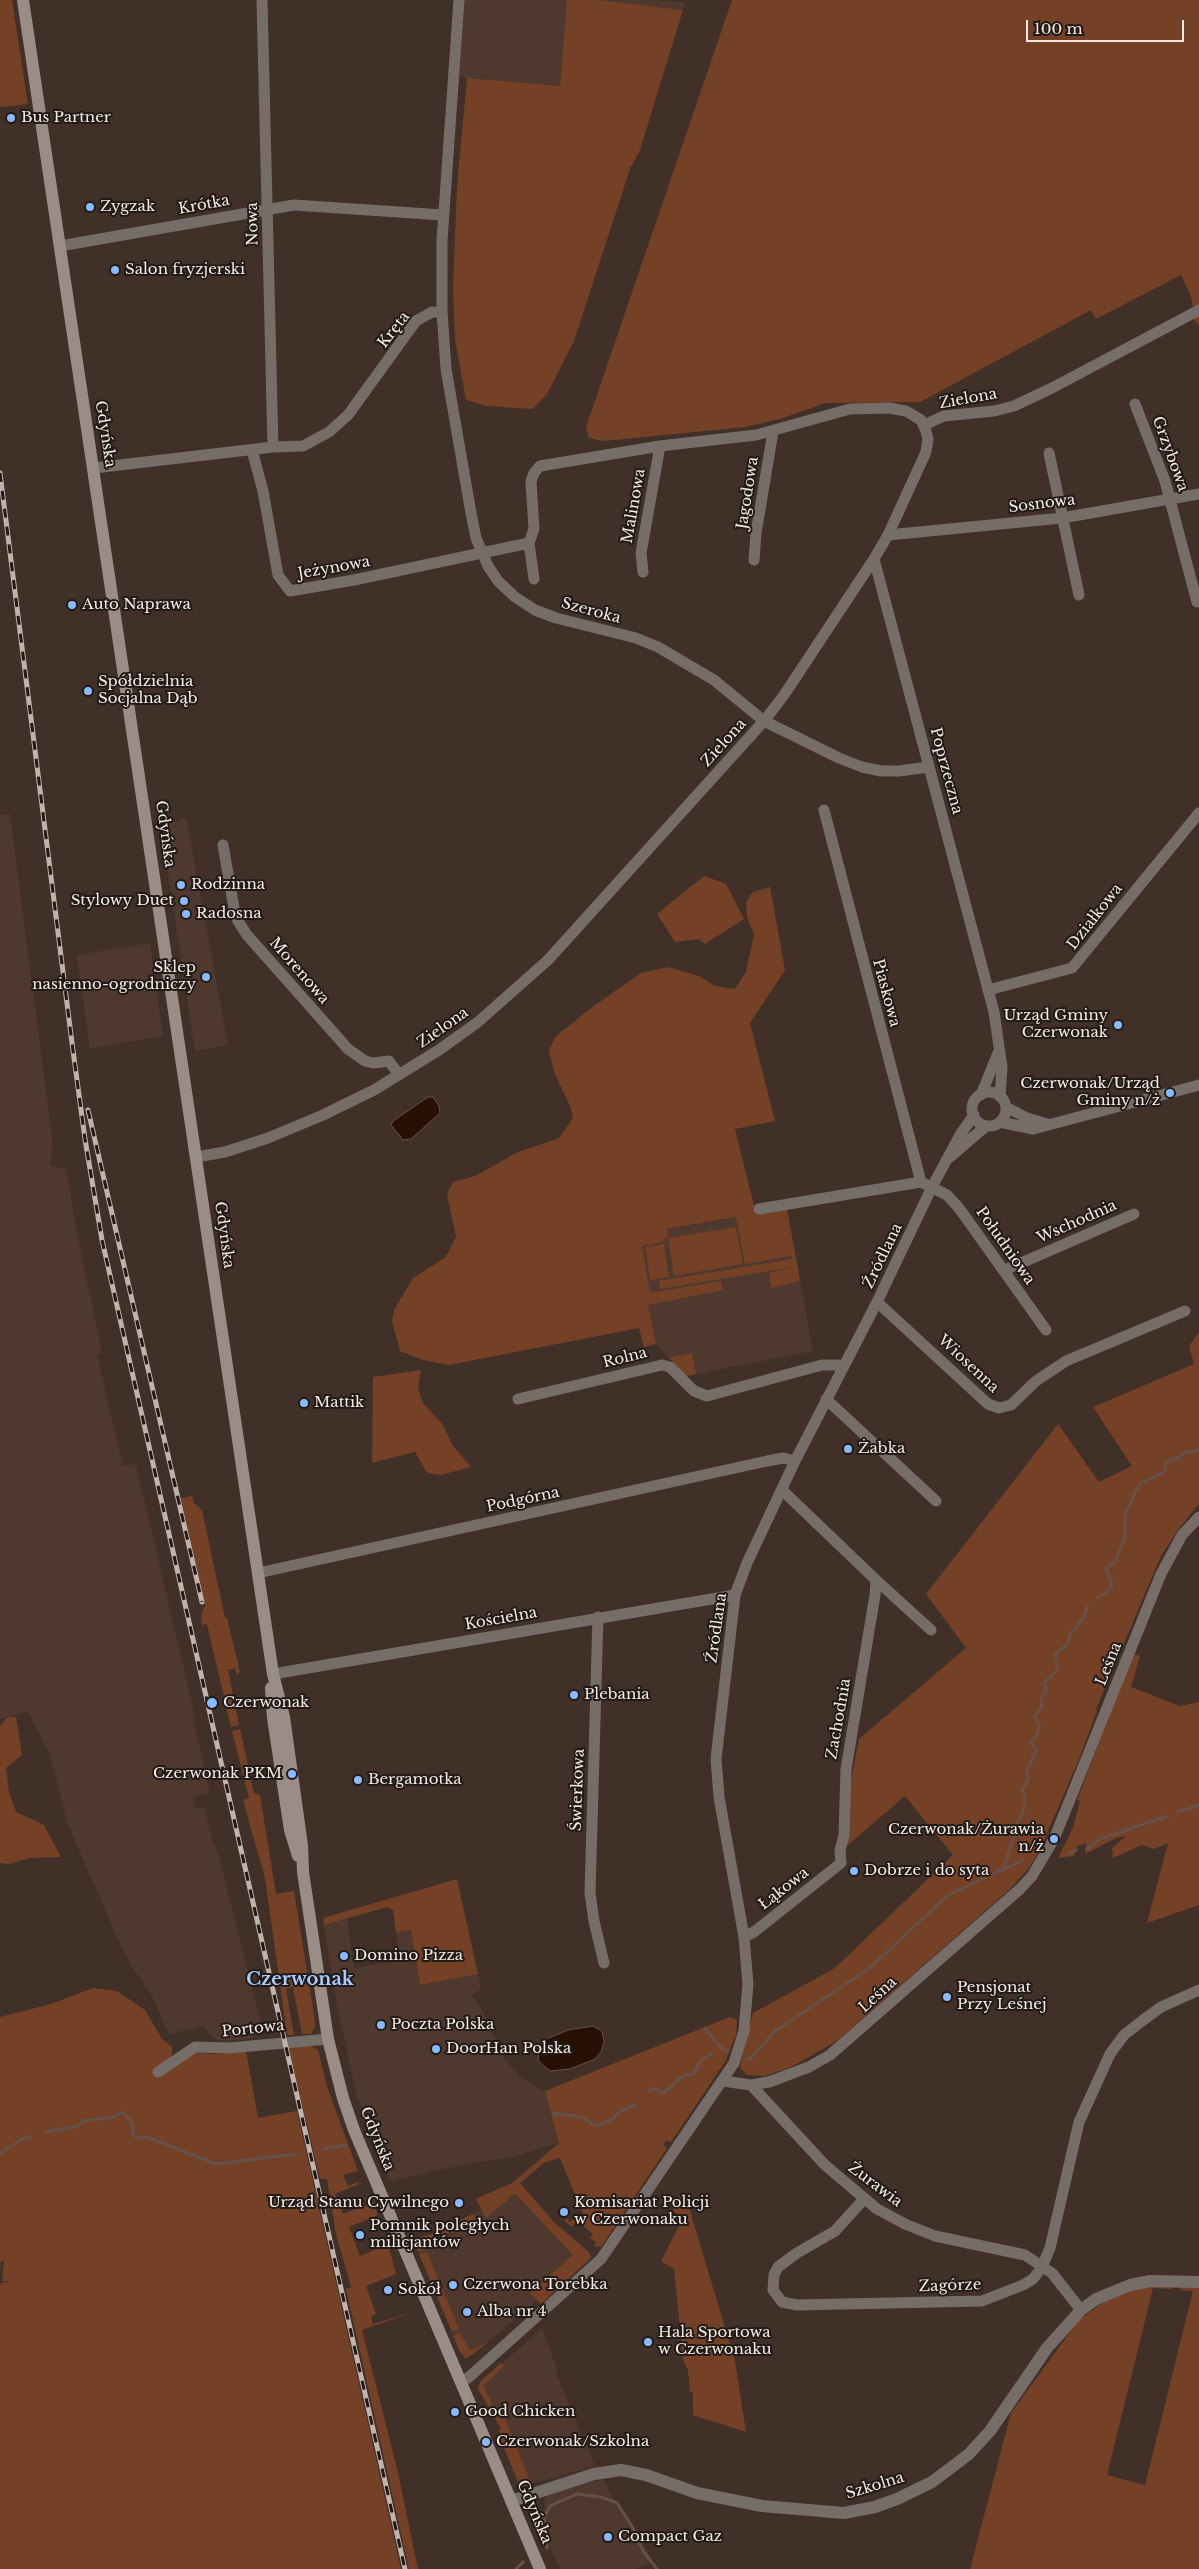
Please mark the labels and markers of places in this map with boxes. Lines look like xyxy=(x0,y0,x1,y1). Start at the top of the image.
place label: Bus Partner xyxy=(21,109,111,127)
marker: Bus Partner xyxy=(5,112,17,124)
place label: Zygzak xyxy=(100,198,155,216)
marker: Zygzak xyxy=(84,201,96,213)
place label: Salon fryzjerski xyxy=(125,261,245,279)
marker: Salon fryzjerski xyxy=(109,264,121,276)
place label: Auto Naprawa xyxy=(82,596,191,614)
marker: Auto Naprawa xyxy=(66,599,78,611)
place label: Spółdzielnia Socjalna Dąb xyxy=(98,673,197,708)
marker: Spółdzielnia Socjalna Dąb xyxy=(82,685,94,697)
place label: Rodzinna xyxy=(191,876,265,894)
marker: Rodzinna xyxy=(175,879,187,891)
place label: Stylowy Duet xyxy=(71,892,174,910)
marker: Stylowy Duet xyxy=(178,895,190,907)
place label: Radosna xyxy=(196,905,262,923)
marker: Radosna xyxy=(180,908,192,920)
place label: Sklep nasienno-ogrodniczy xyxy=(32,959,196,994)
marker: Sklep nasienno-ogrodniczy xyxy=(200,971,212,983)
place label: Urząd Gminy Czerwonak xyxy=(1003,1007,1108,1042)
marker: Urząd Gminy Czerwonak xyxy=(1112,1019,1124,1031)
place label: Czerwonak/Urząd Gminy n/ż xyxy=(1020,1075,1160,1110)
marker: Czerwonak/Urząd Gminy n/ż xyxy=(1164,1087,1176,1099)
place label: Mattik xyxy=(314,1394,364,1412)
marker: Mattik xyxy=(298,1397,310,1409)
place label: Żabka xyxy=(858,1440,905,1458)
marker: Żabka xyxy=(842,1443,854,1455)
place label: Plebania xyxy=(584,1686,650,1704)
marker: Plebania xyxy=(568,1689,580,1701)
place label: Czerwonak xyxy=(223,1694,309,1712)
marker: Czerwonak xyxy=(205,1696,219,1710)
place label: Czerwonak PKM xyxy=(153,1765,282,1783)
marker: Czerwonak PKM xyxy=(286,1768,298,1780)
place label: Bergamotka xyxy=(368,1771,462,1789)
marker: Bergamotka xyxy=(352,1774,364,1786)
place label: Czerwonak/Żurawia n/ż xyxy=(888,1821,1044,1856)
marker: Czerwonak/Żurawia n/ż xyxy=(1048,1833,1060,1845)
place label: Dobrze i do syta xyxy=(864,1862,989,1880)
marker: Dobrze i do syta xyxy=(848,1865,860,1877)
place label: Domino Pizza xyxy=(354,1947,463,1965)
marker: Domino Pizza xyxy=(338,1950,350,1962)
place label: Pensjonat Przy Leśnej xyxy=(957,1979,1047,2014)
marker: Pensjonat Przy Leśnej xyxy=(941,1991,953,2003)
place label: Poczta Polska xyxy=(391,2016,494,2034)
marker: Poczta Polska xyxy=(375,2019,387,2031)
place label: DoorHan Polska xyxy=(446,2040,571,2058)
marker: DoorHan Polska xyxy=(430,2043,442,2055)
place label: Urząd Stanu Cywilnego xyxy=(268,2194,449,2212)
place label: Komisariat Policji w Czerwonaku xyxy=(574,2194,709,2229)
marker: Urząd Stanu Cywilnego xyxy=(453,2197,465,2209)
marker: Komisariat Policji w Czerwonaku xyxy=(558,2206,570,2218)
place label: Pomnik poległych milicjantów xyxy=(370,2217,510,2252)
marker: Pomnik poległych milicjantów xyxy=(354,2229,366,2241)
place label: Czerwona Torebka xyxy=(463,2276,608,2294)
marker: Czerwona Torebka xyxy=(447,2279,459,2291)
place label: Sokół xyxy=(398,2281,441,2299)
marker: Sokół xyxy=(382,2284,394,2296)
place label: Alba nr 4 xyxy=(477,2303,546,2321)
marker: Alba nr 4 xyxy=(461,2306,473,2318)
place label: Hala Sportowa w Czerwonaku xyxy=(658,2324,771,2359)
marker: Hala Sportowa w Czerwonaku xyxy=(642,2336,654,2348)
place label: Good Chicken xyxy=(465,2403,575,2421)
marker: Good Chicken xyxy=(449,2406,461,2418)
place label: Czerwonak/Szkolna xyxy=(496,2433,649,2451)
marker: Czerwonak/Szkolna xyxy=(480,2436,492,2448)
place label: Compact Gaz xyxy=(618,2528,722,2546)
marker: Compact Gaz xyxy=(602,2531,614,2543)

